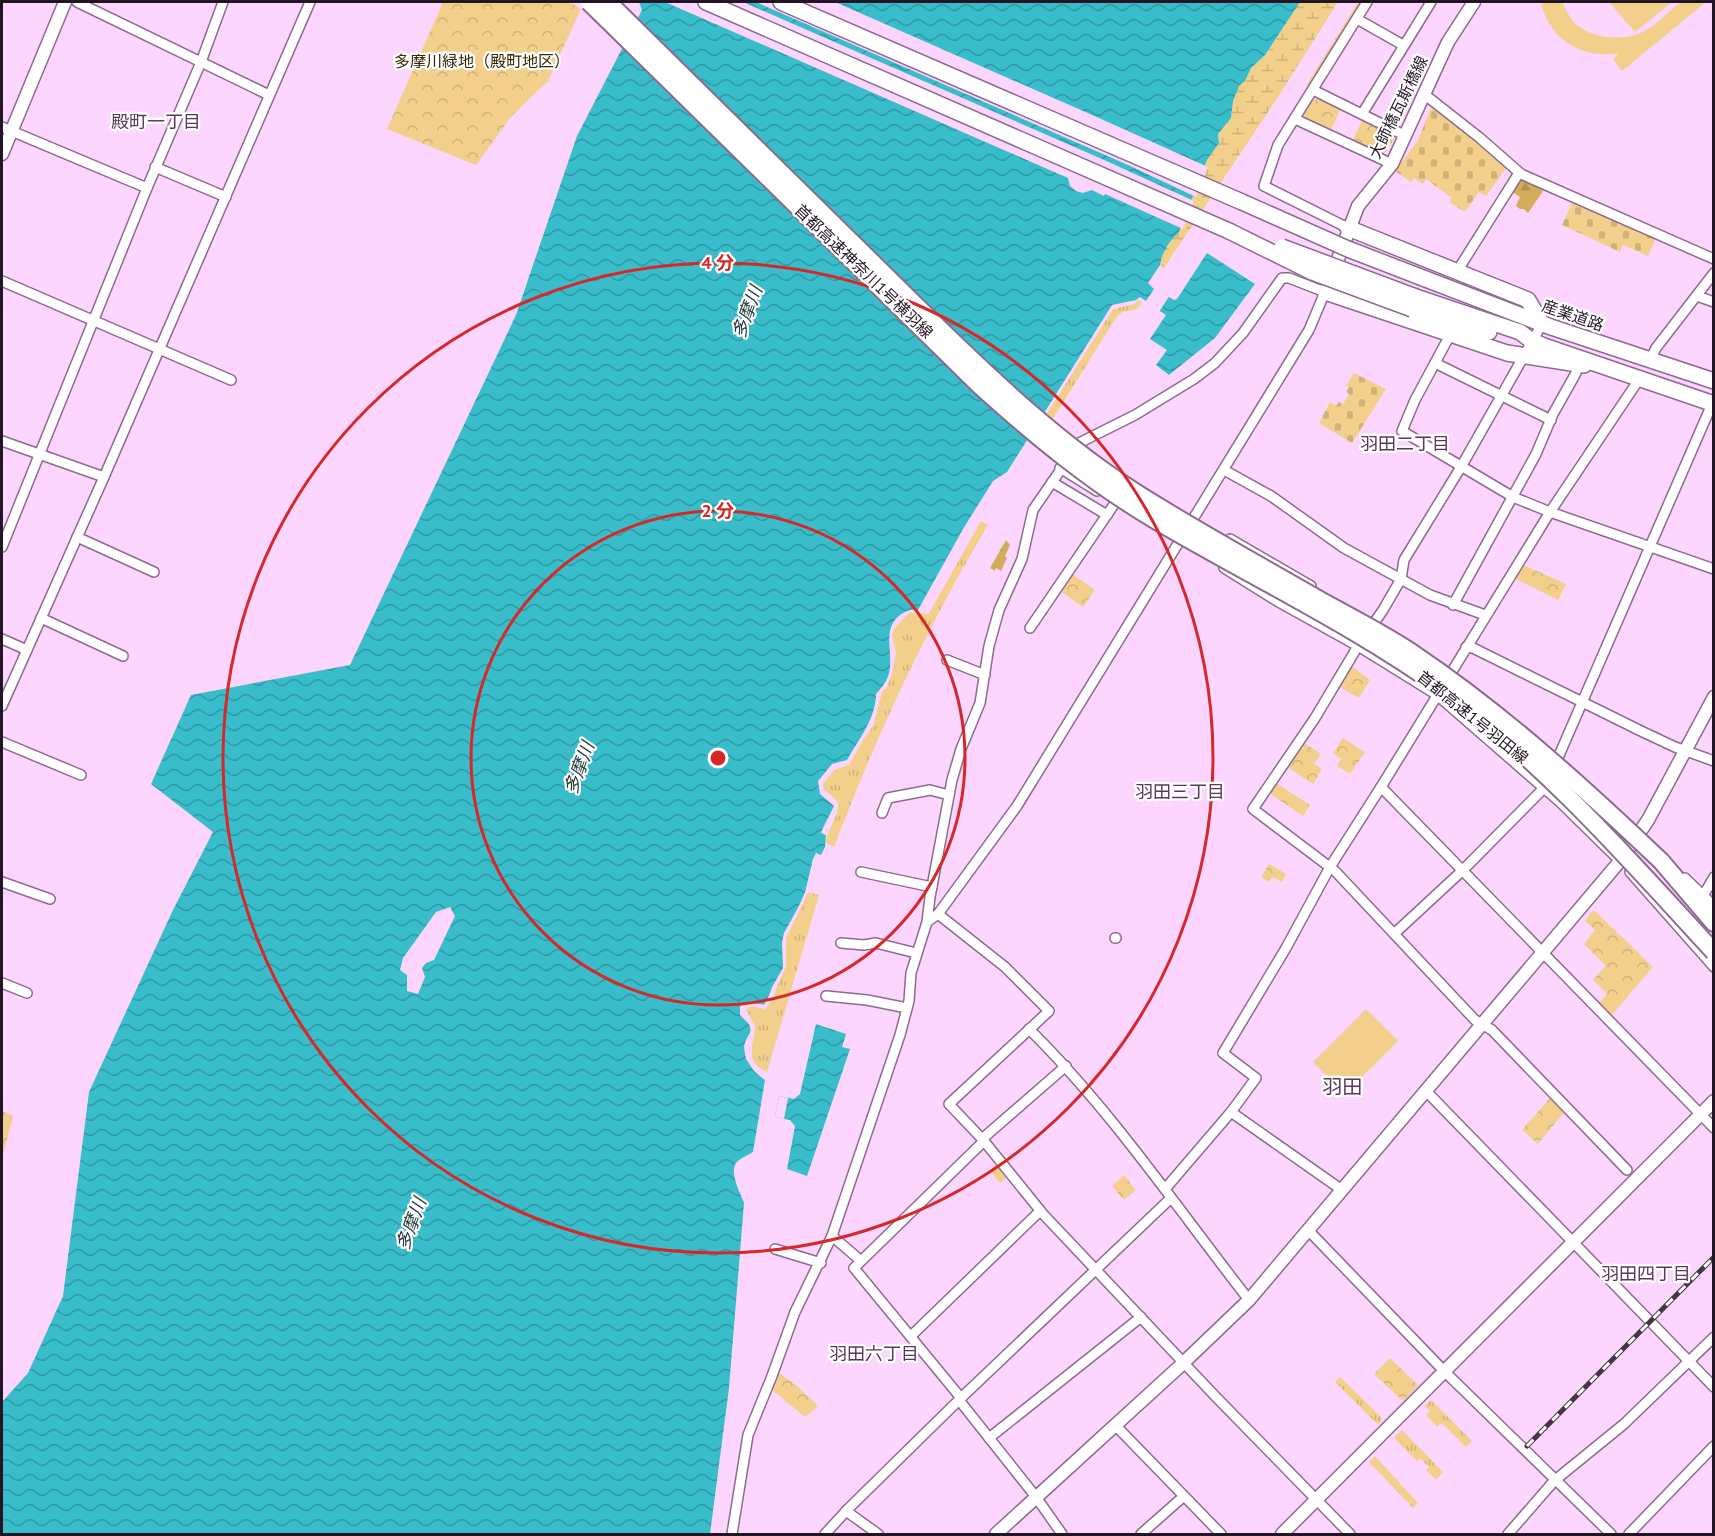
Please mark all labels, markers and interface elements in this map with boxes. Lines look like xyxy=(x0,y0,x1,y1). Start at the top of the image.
park label: 多摩川緑地（殿町地区） xyxy=(394,51,570,71)
street label: 大師橋瓦斯橋線 xyxy=(1364,52,1432,162)
district label: 殿町一丁目 xyxy=(111,110,201,133)
street label: 首都高速神奈川1号横羽線 xyxy=(791,200,937,342)
text: 4 分 xyxy=(702,251,734,274)
water label: 多摩川 xyxy=(727,281,768,341)
street label: 産業道路 xyxy=(1539,295,1607,335)
district label: 羽田二丁目 xyxy=(1360,432,1450,455)
text: 2 分 xyxy=(702,499,734,522)
street label: 首都高速1号羽田線 xyxy=(1414,666,1532,768)
water label: 多摩川 xyxy=(559,737,600,797)
centre of rings xyxy=(708,748,728,768)
district label: 羽田三丁目 xyxy=(1135,780,1225,803)
district label: 羽田 xyxy=(1322,1074,1362,1100)
water label: 多摩川 xyxy=(391,1193,432,1253)
district label: 羽田四丁目 xyxy=(1601,1262,1691,1285)
district label: 羽田六丁目 xyxy=(829,1342,919,1365)

